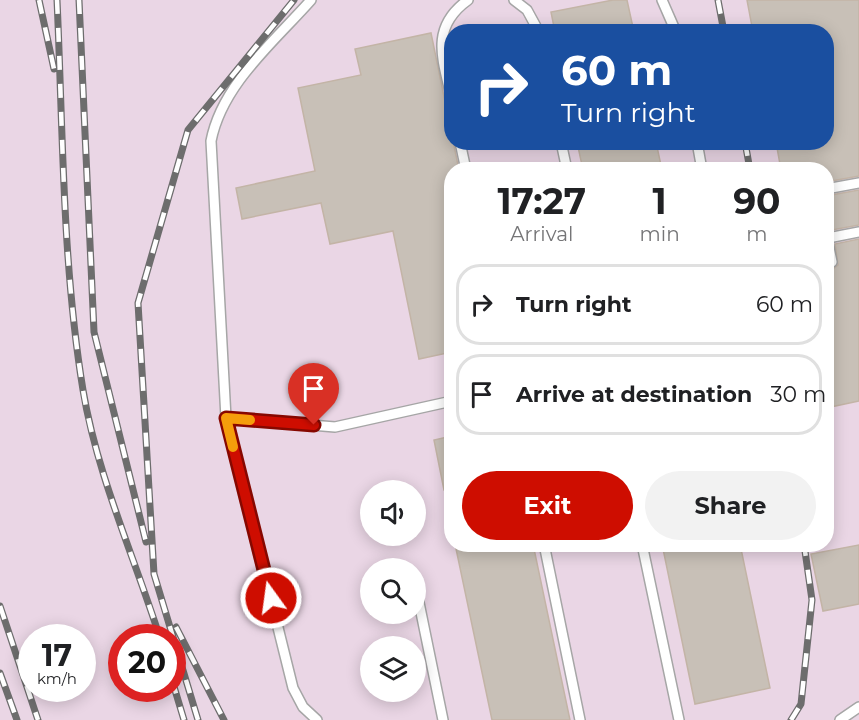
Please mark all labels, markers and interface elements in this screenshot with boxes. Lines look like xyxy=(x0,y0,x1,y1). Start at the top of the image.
text: 60 m xyxy=(561,44,672,96)
icon: right xyxy=(462,48,540,126)
text: Turn right xyxy=(561,96,696,129)
text: 17:27 xyxy=(497,179,586,223)
text: 1 xyxy=(653,179,667,223)
text: 90 xyxy=(733,179,781,223)
text: Arrival xyxy=(510,222,573,246)
text: min xyxy=(640,222,680,246)
text: m xyxy=(746,222,767,246)
icon: right xyxy=(465,288,498,321)
text: Turn right xyxy=(516,291,631,318)
text: 60 m xyxy=(756,291,813,318)
pin xyxy=(288,363,339,425)
icon: arrive xyxy=(297,372,330,405)
icon: arrive xyxy=(465,378,498,411)
text: Arrive at destination xyxy=(516,381,752,408)
text: 30 m xyxy=(770,381,826,408)
button: Exit xyxy=(462,471,633,540)
button: Share xyxy=(645,471,816,540)
map controls xyxy=(360,480,426,702)
button: sound xyxy=(360,480,426,546)
button: search xyxy=(360,558,426,624)
position arrow xyxy=(239,566,303,630)
speed limit sign: 20 xyxy=(108,624,186,702)
button: layers xyxy=(360,636,426,702)
text: 17 xyxy=(42,637,72,674)
text: km/h xyxy=(37,669,77,688)

